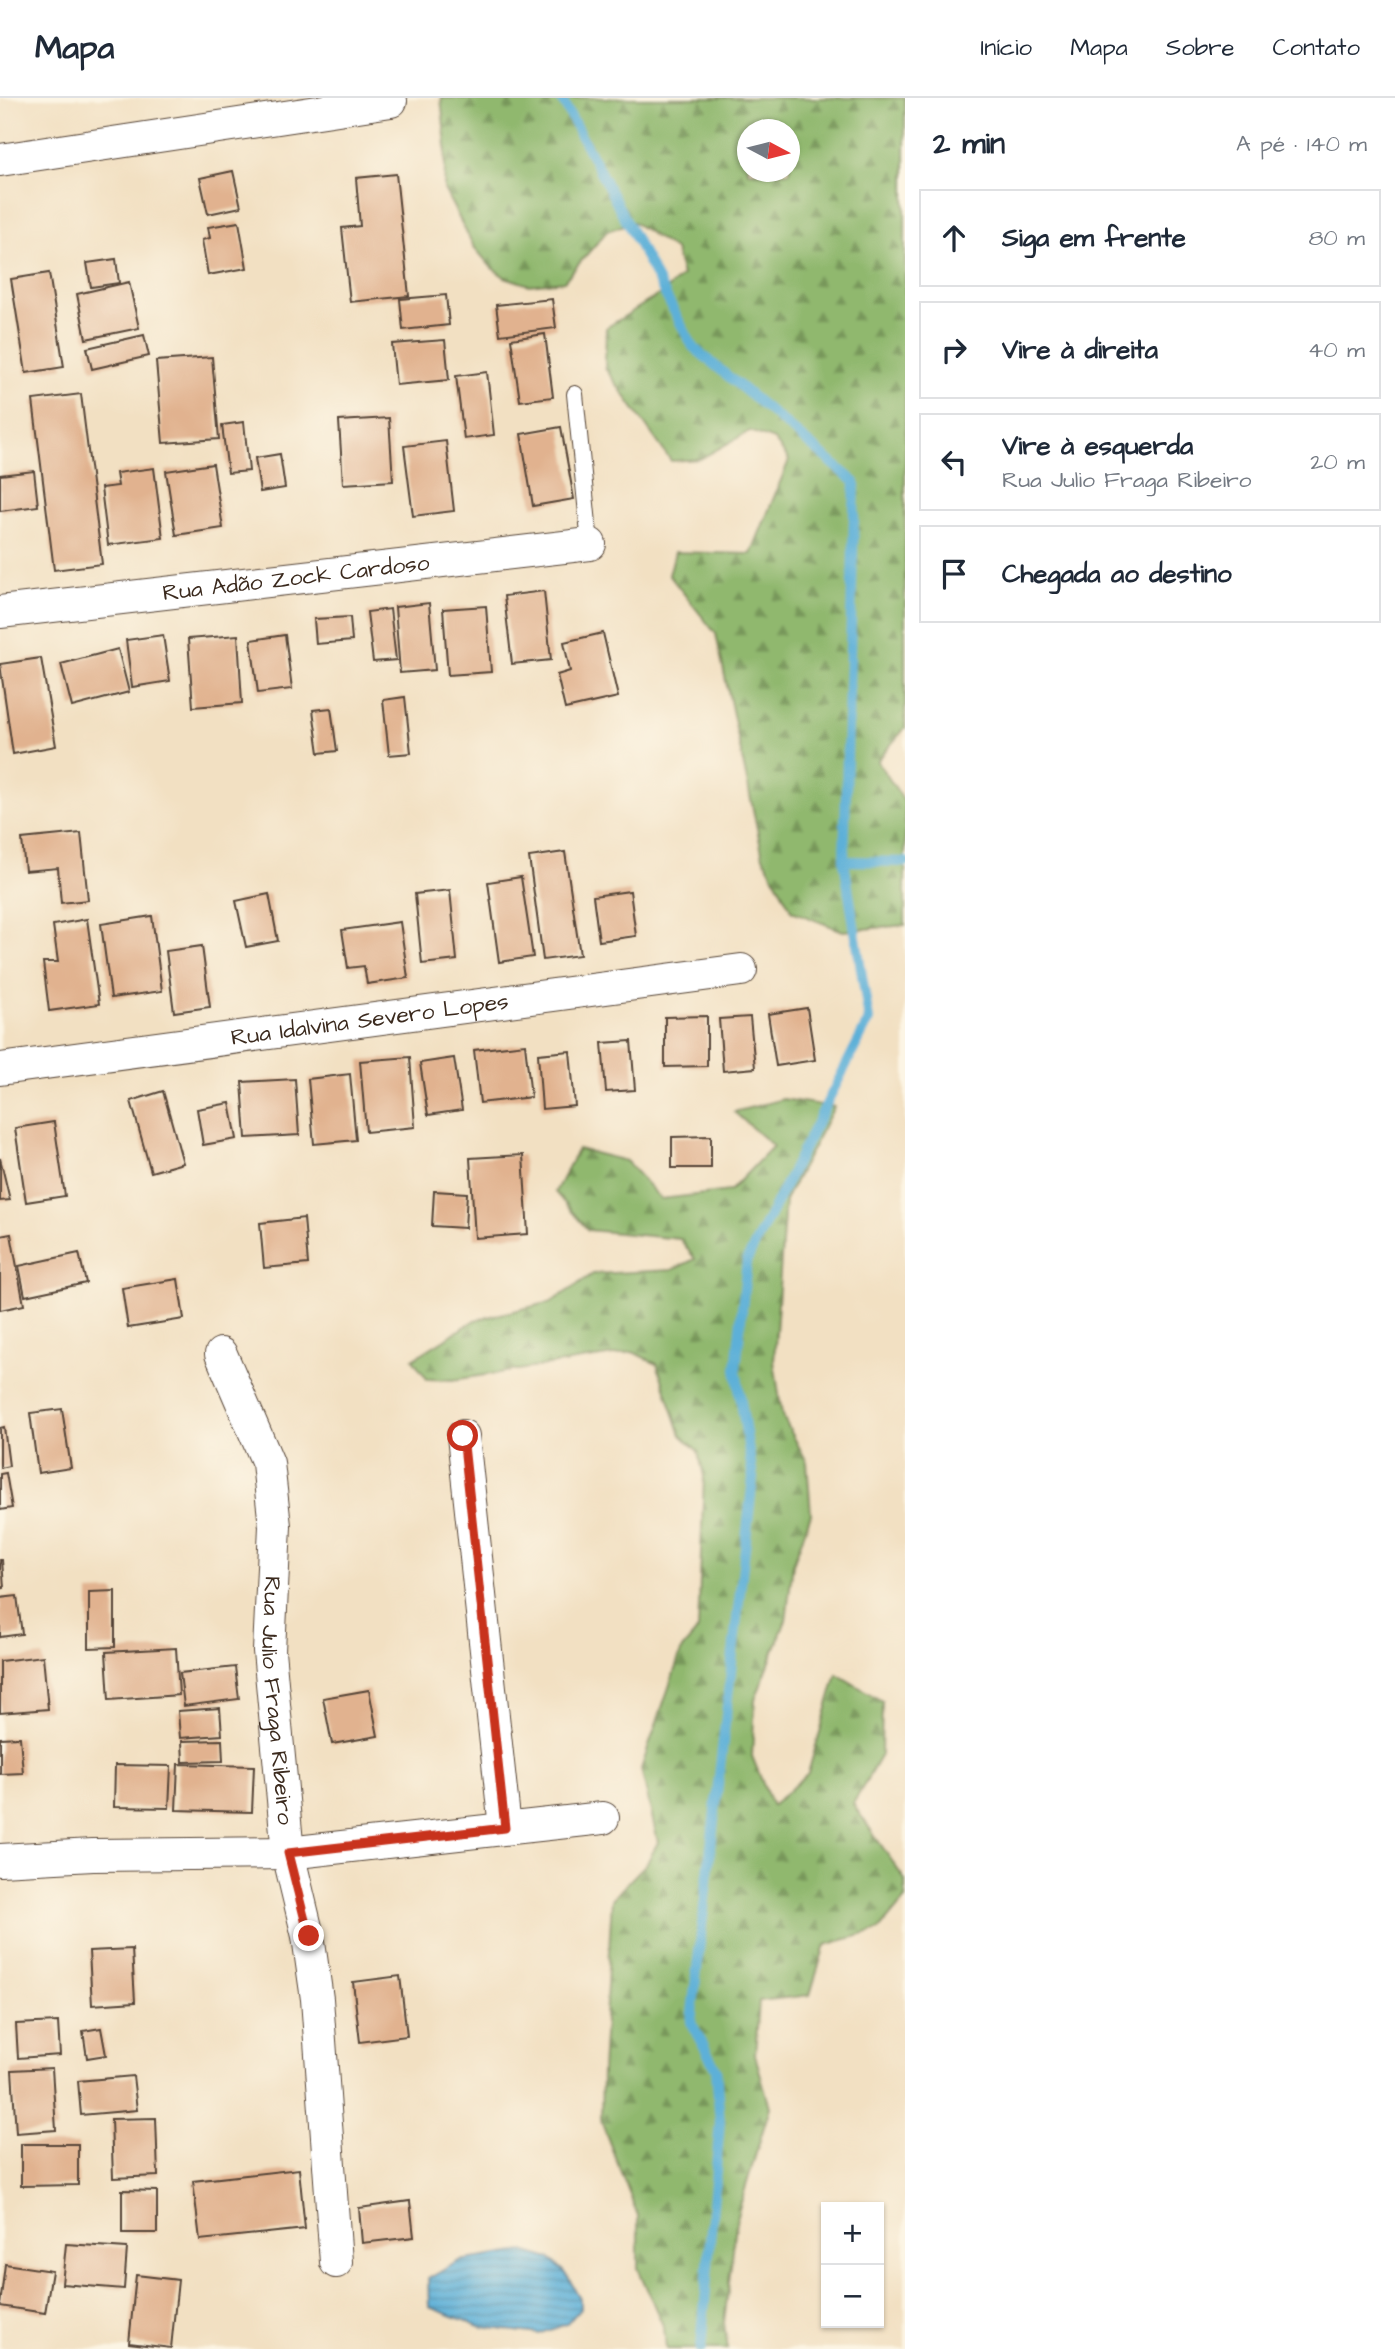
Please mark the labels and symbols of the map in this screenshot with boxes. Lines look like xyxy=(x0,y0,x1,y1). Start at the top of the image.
north arrow xyxy=(737,119,800,182)
street label: Rua Adão Zock Cardoso xyxy=(161,547,431,609)
street label: Rua Idalvina Severo Lopes xyxy=(229,985,510,1054)
route start xyxy=(447,1420,478,1451)
street label: Rua Julio Fraga Ribeiro xyxy=(253,1575,301,1826)
route end xyxy=(293,1920,324,1951)

